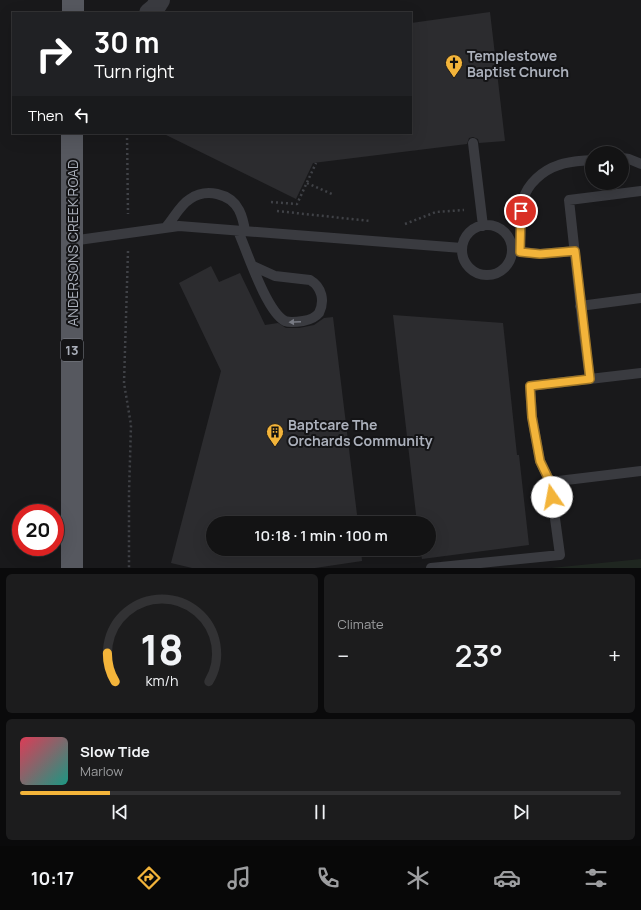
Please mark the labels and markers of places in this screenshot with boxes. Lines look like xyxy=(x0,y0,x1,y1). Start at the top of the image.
place label: Templestowe Baptist Church xyxy=(467,46,569,81)
church icon: Templestowe Baptist Church xyxy=(444,53,464,78)
pin xyxy=(504,194,538,228)
place label: Baptcare The Orchards Community xyxy=(288,415,433,450)
building icon: Baptcare The Orchards Community xyxy=(265,422,285,447)

